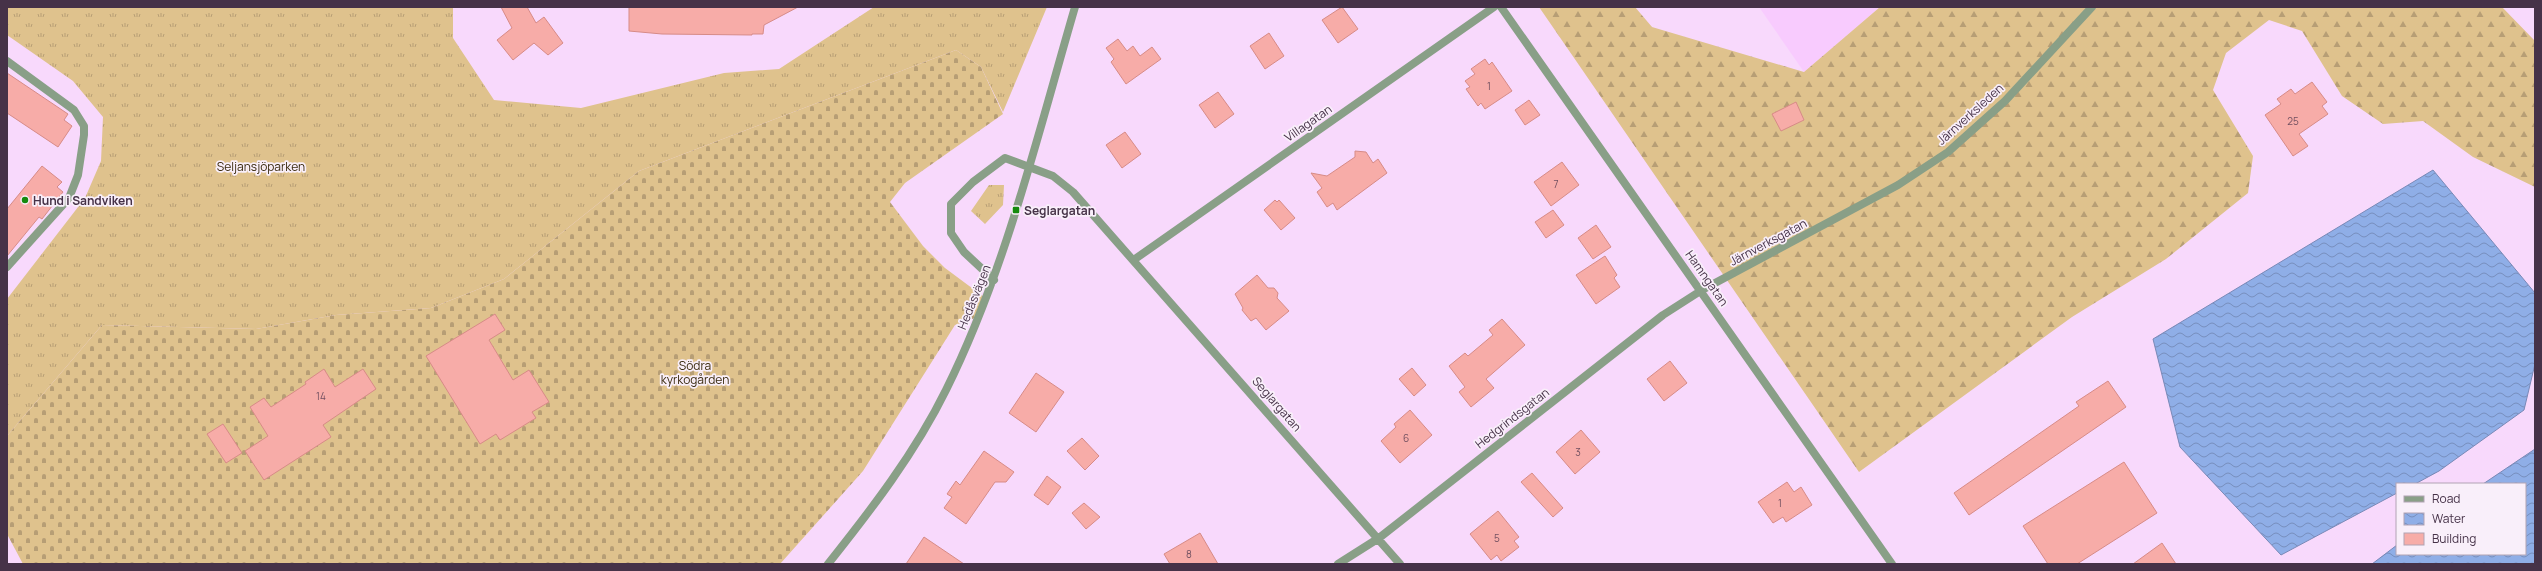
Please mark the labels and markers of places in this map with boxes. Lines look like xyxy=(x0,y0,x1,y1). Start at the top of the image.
place label: Hund i Sandviken xyxy=(33,192,133,209)
marker: Hund i Sandviken xyxy=(20,195,30,205)
place label: Seglargatan xyxy=(1024,202,1095,219)
marker: Seglargatan xyxy=(1011,205,1021,215)

